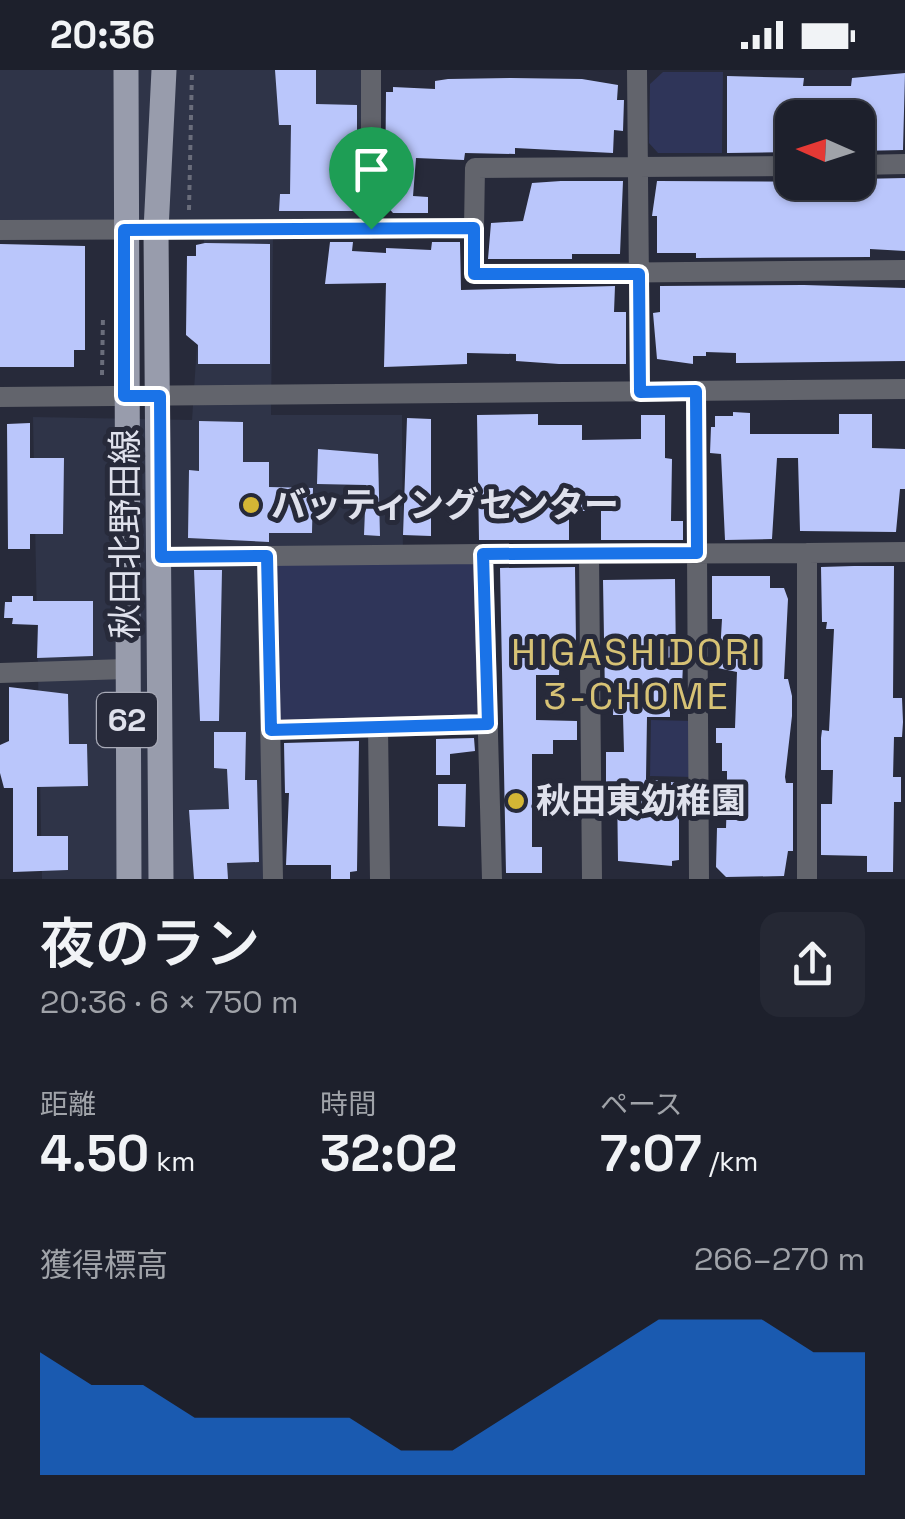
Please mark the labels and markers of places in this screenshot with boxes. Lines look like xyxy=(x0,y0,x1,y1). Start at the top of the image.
pin xyxy=(329,127,414,230)
place label: バッティングセンター xyxy=(271,483,619,527)
marker: バッティングセンター xyxy=(240,494,262,516)
place label: 秋田東幼稚園 xyxy=(536,779,746,823)
marker: 秋田東幼稚園 xyxy=(505,790,527,812)

